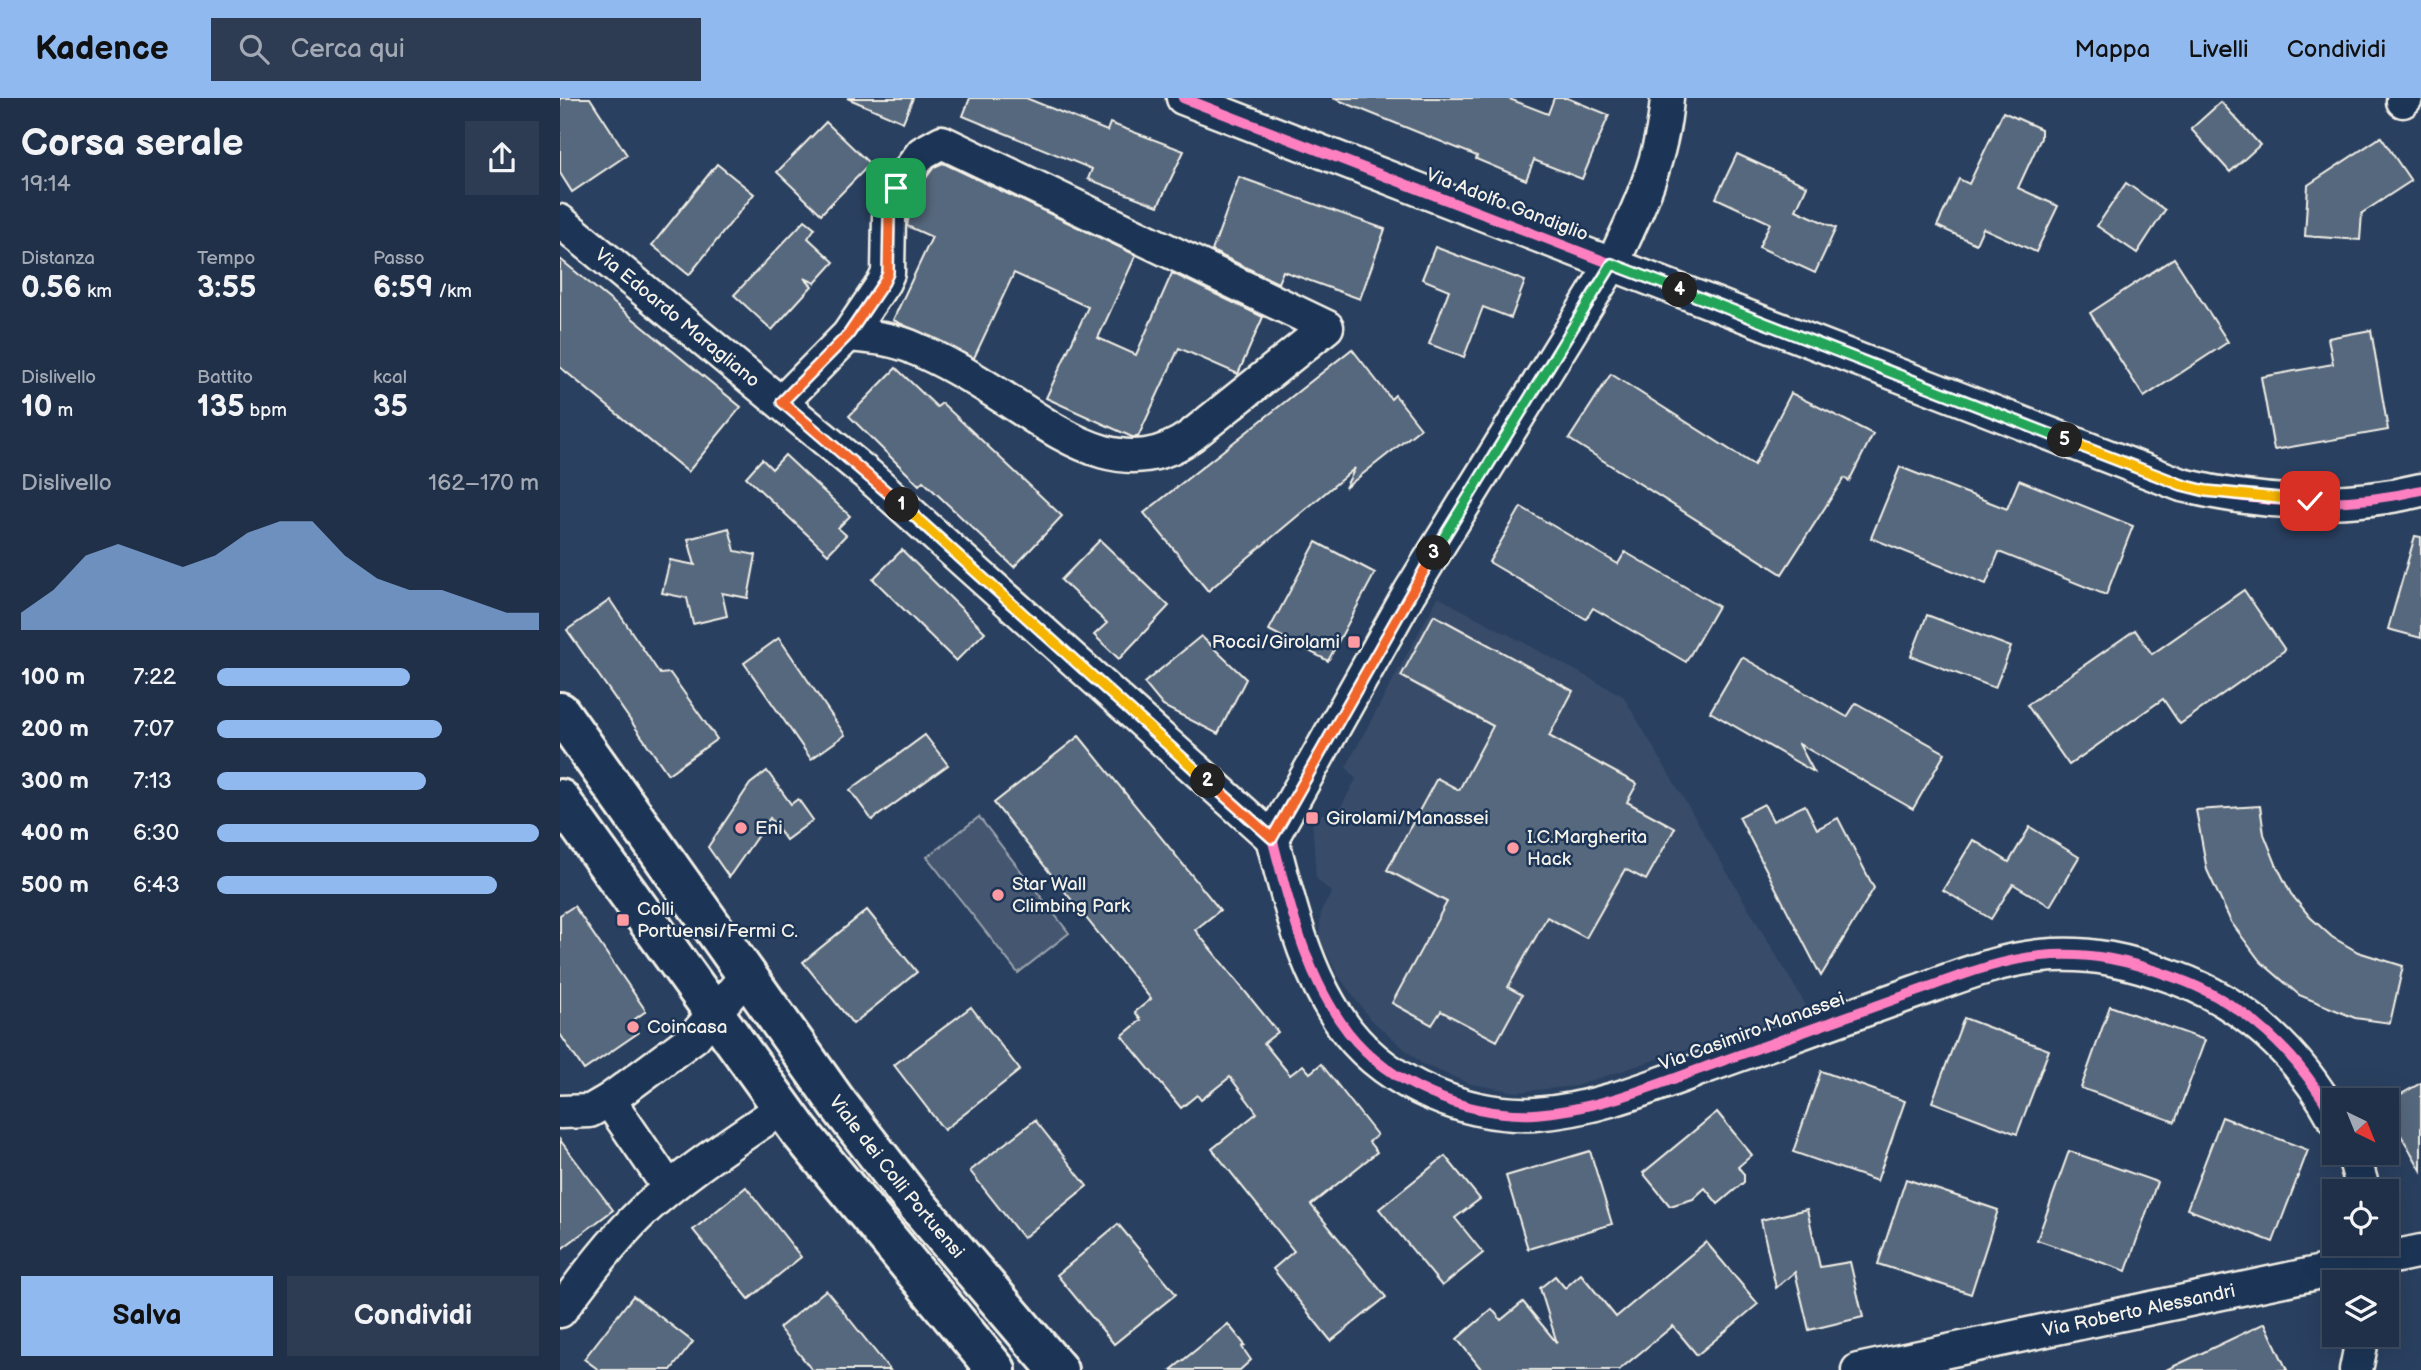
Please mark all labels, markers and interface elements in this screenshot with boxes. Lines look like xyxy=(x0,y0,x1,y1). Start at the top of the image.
search box xyxy=(211,18,701,81)
text: Kadence xyxy=(35,29,169,69)
icon: search xyxy=(235,30,273,68)
text: Cerca qui xyxy=(291,34,405,65)
text: Mappa xyxy=(2075,35,2150,64)
text: Livelli xyxy=(2188,35,2249,64)
text: Condividi xyxy=(2287,35,2386,64)
text: Corsa serale xyxy=(21,121,244,166)
button: share xyxy=(465,121,539,195)
pin xyxy=(866,158,926,218)
street label: Via Adolfo Gandiglio xyxy=(1423,163,1591,247)
icon: arrive xyxy=(877,169,915,207)
text: 19:14 xyxy=(21,170,71,198)
street label: Via Edoardo Maragliano xyxy=(590,243,764,392)
text: Distanza xyxy=(21,247,95,270)
text: Tempo xyxy=(197,247,255,270)
text: Passo xyxy=(373,247,425,270)
text: 0.56 xyxy=(21,270,82,306)
text: 3:55 xyxy=(197,270,256,306)
text: 6:59 xyxy=(373,270,433,306)
pin: 4 xyxy=(1662,272,1698,308)
text: 4 xyxy=(1674,278,1685,301)
text: km xyxy=(82,280,112,303)
text: /km xyxy=(433,280,472,303)
text: Dislivello xyxy=(21,366,96,389)
text: Battito xyxy=(197,366,253,389)
text: kcal xyxy=(373,366,407,389)
text: 10 xyxy=(21,389,52,425)
text: 135 xyxy=(197,389,244,425)
text: 35 xyxy=(373,389,408,425)
text: m xyxy=(52,399,73,422)
text: bpm xyxy=(244,399,287,422)
pin: 5 xyxy=(2048,422,2082,458)
text: 5 xyxy=(2059,428,2070,451)
text: Dislivello xyxy=(21,469,112,497)
text: 162–170 m xyxy=(428,469,539,497)
pin xyxy=(2280,471,2340,531)
icon: check xyxy=(2291,482,2329,520)
pin: 1 xyxy=(884,488,920,522)
text: 1 xyxy=(898,493,906,516)
pin: 3 xyxy=(1416,536,1452,570)
text: 3 xyxy=(1428,541,1439,564)
place label: Rocci/Girolami xyxy=(1212,631,1340,654)
marker: Rocci/Girolami xyxy=(1346,634,1362,650)
text: 100 m xyxy=(21,663,85,691)
text: 7:22 xyxy=(133,663,176,691)
text: 200 m xyxy=(21,715,89,743)
text: 7:07 xyxy=(133,715,174,743)
pin: 2 xyxy=(1190,764,1226,798)
text: 300 m xyxy=(21,767,89,795)
text: 7:13 xyxy=(133,767,172,795)
text: 2 xyxy=(1202,769,1213,792)
place label: Girolami/Manassei xyxy=(1326,807,1489,830)
marker: Girolami/Manassei xyxy=(1304,810,1320,826)
place label: Eni xyxy=(755,817,783,840)
text: 400 m xyxy=(21,819,89,847)
text: 6:30 xyxy=(133,819,179,847)
marker: Eni xyxy=(733,820,749,836)
place label: I.C.Margherita Hack xyxy=(1527,826,1647,871)
marker: I.C.Margherita Hack xyxy=(1505,840,1521,856)
text: 500 m xyxy=(21,871,89,899)
text: 6:43 xyxy=(133,871,180,899)
place label: Star Wall Climbing Park xyxy=(1012,873,1131,918)
marker: Star Wall Climbing Park xyxy=(990,887,1006,903)
place label: Colli Portuensi/Fermi C. xyxy=(637,898,798,943)
marker: Colli Portuensi/Fermi C. xyxy=(615,912,631,928)
street label: Via Casimiro Manassei xyxy=(1656,988,1848,1076)
place label: Coincasa xyxy=(647,1016,727,1039)
marker: Coincasa xyxy=(625,1019,641,1035)
north arrow xyxy=(2322,1088,2399,1166)
map controls xyxy=(2322,1088,2399,1347)
street label: Viale dei Colli Portuensi xyxy=(824,1091,969,1263)
button: locate xyxy=(2322,1179,2399,1256)
button: layers xyxy=(2322,1270,2399,1347)
button: Salva xyxy=(21,1276,273,1356)
button: Condividi xyxy=(287,1276,539,1356)
street label: Via Roberto Alessandri xyxy=(2040,1279,2237,1342)

